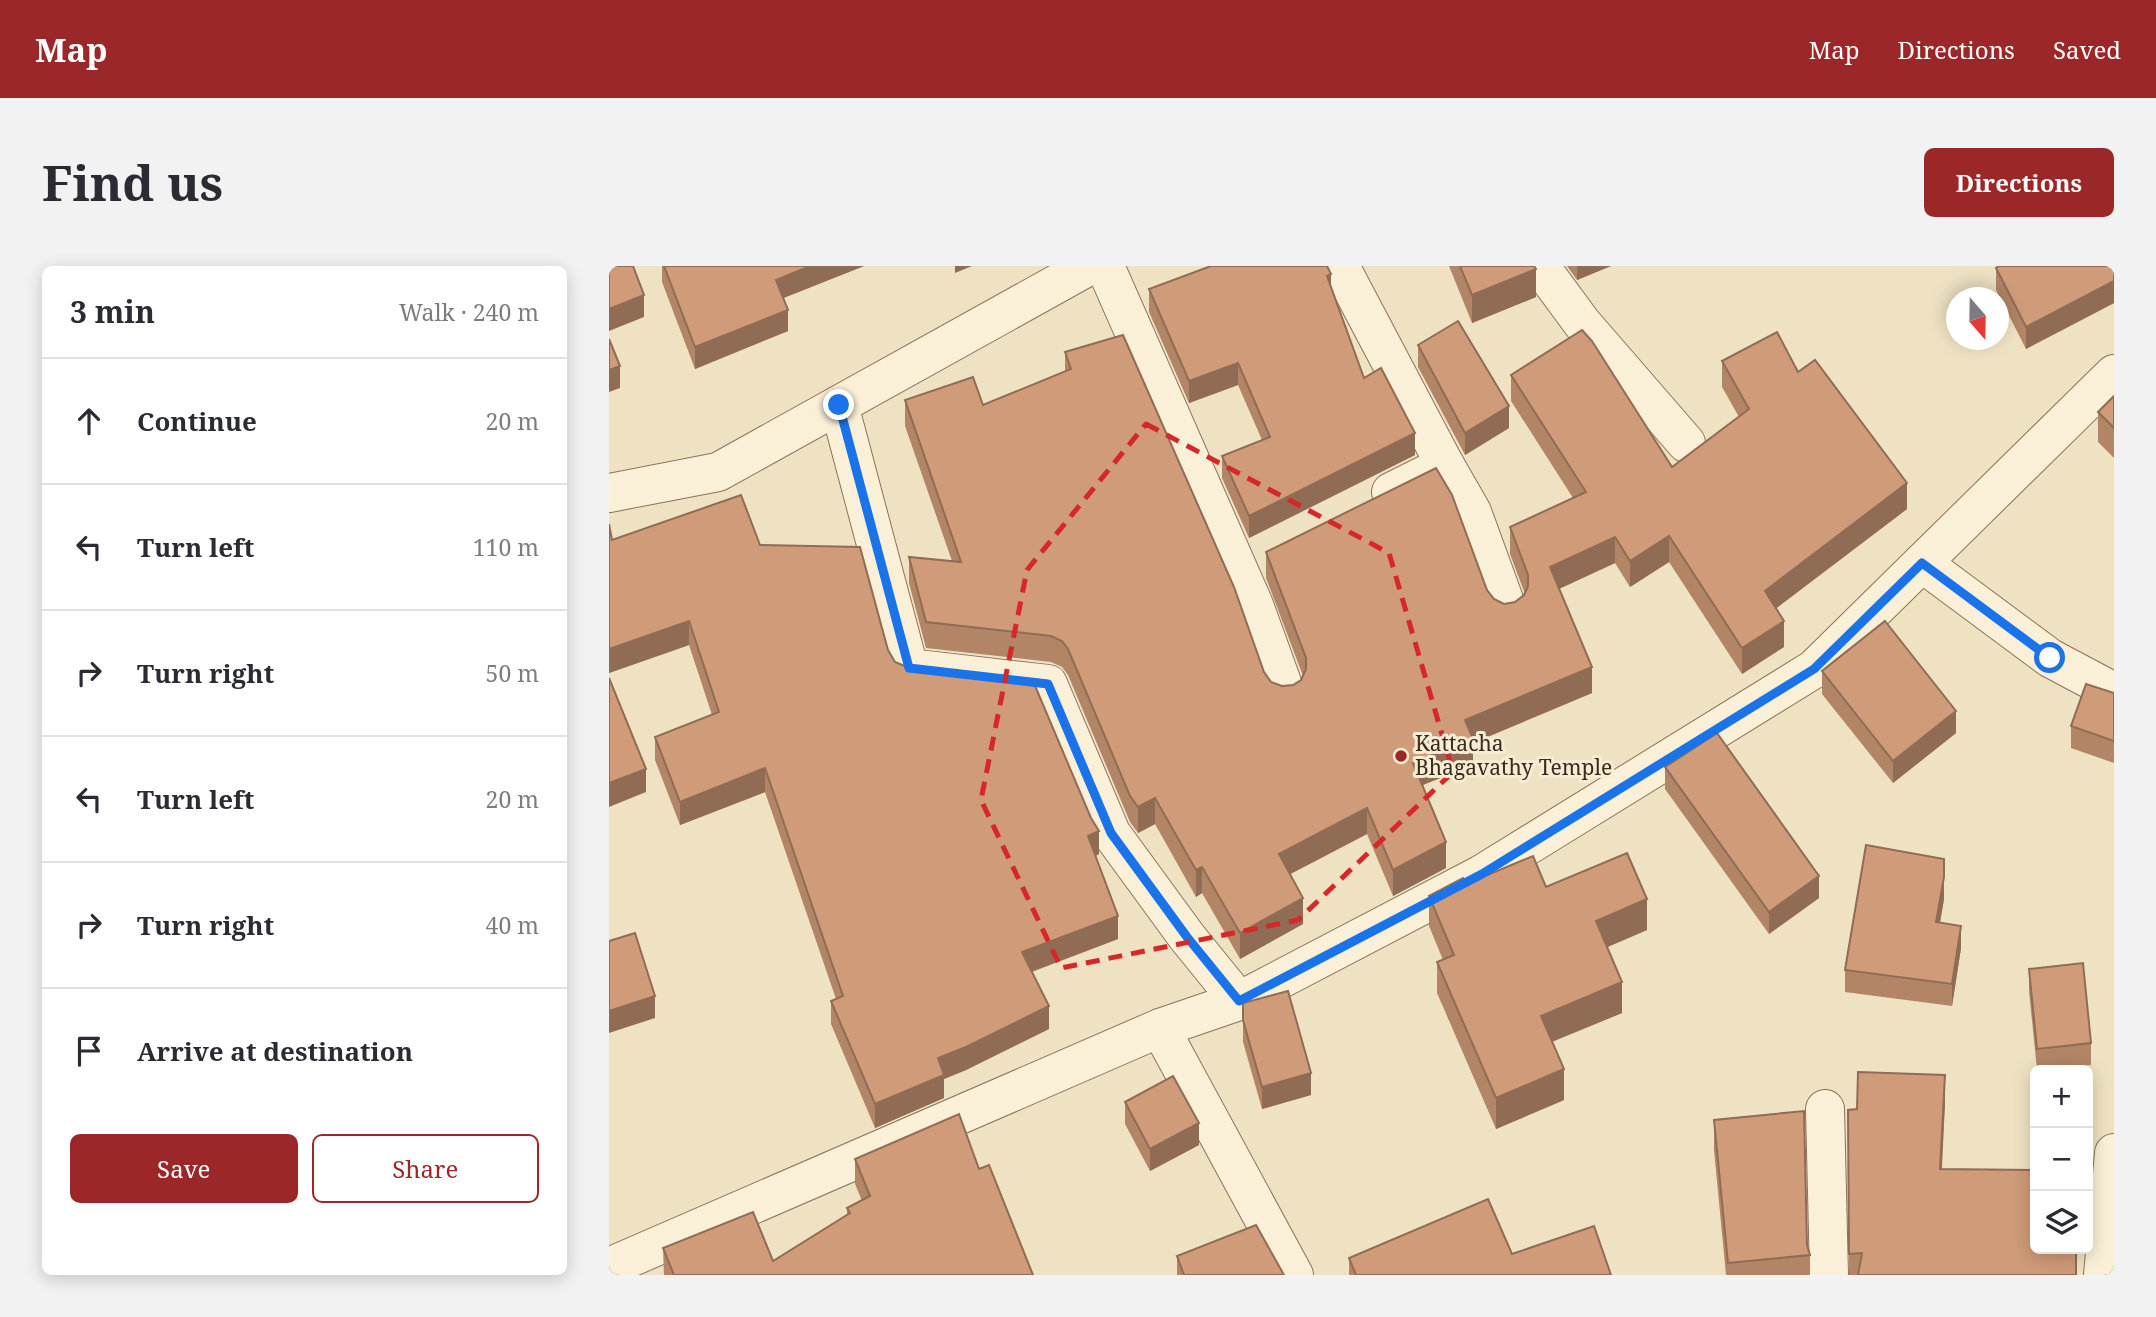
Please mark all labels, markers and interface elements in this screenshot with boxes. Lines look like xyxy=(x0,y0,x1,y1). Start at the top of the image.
text: Map xyxy=(35,27,108,72)
text: Map xyxy=(1809,33,1860,66)
text: Directions xyxy=(1898,33,2015,66)
text: Saved xyxy=(2053,33,2121,66)
button: Directions xyxy=(1924,148,2114,217)
text: Find us xyxy=(42,149,223,215)
north arrow xyxy=(1946,287,2009,350)
text: 3 min xyxy=(70,291,155,332)
text: Walk · 240 m xyxy=(399,296,539,328)
route end xyxy=(823,389,854,420)
icon: ahead xyxy=(70,402,108,440)
text: Continue xyxy=(137,403,257,439)
text: 20 m xyxy=(486,405,539,437)
icon: left xyxy=(70,528,108,566)
text: Turn left xyxy=(137,529,254,565)
text: 110 m xyxy=(473,531,539,563)
route start xyxy=(2034,642,2065,673)
icon: right xyxy=(70,654,108,692)
text: Turn right xyxy=(137,655,274,691)
text: 50 m xyxy=(486,657,539,689)
place label: Kattacha Bhagavathy Temple xyxy=(1415,729,1612,781)
marker: Kattacha Bhagavathy Temple xyxy=(1393,748,1409,764)
icon: left xyxy=(70,780,108,818)
text: Turn left xyxy=(137,781,254,817)
text: 20 m xyxy=(486,783,539,815)
icon: right xyxy=(70,906,108,944)
text: Turn right xyxy=(137,907,274,943)
text: 40 m xyxy=(486,909,539,941)
icon: arrive xyxy=(70,1032,108,1070)
text: Arrive at destination xyxy=(137,1033,413,1069)
map controls xyxy=(2030,1065,2093,1254)
button: + xyxy=(2030,1065,2093,1128)
button: − xyxy=(2030,1128,2093,1191)
button: Save xyxy=(70,1134,298,1203)
button: Share xyxy=(312,1134,539,1203)
button: layers xyxy=(2030,1191,2093,1254)

